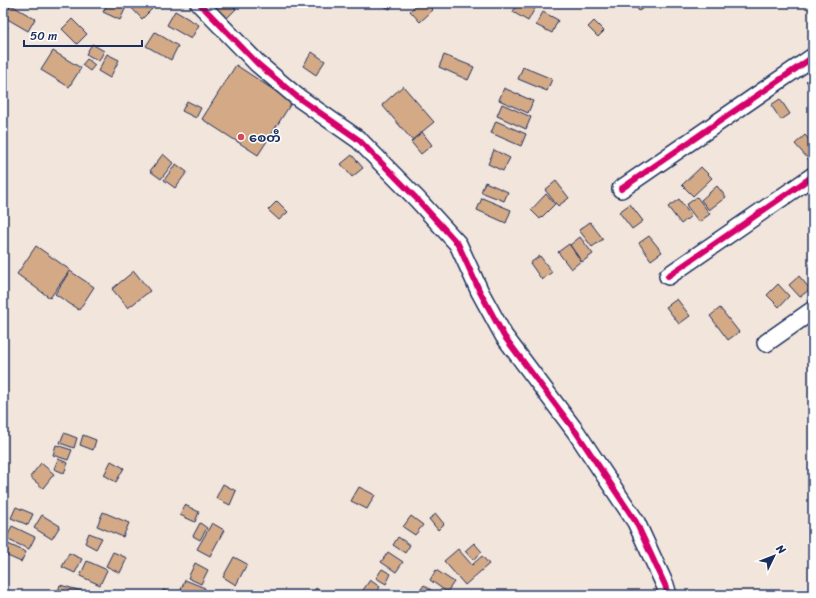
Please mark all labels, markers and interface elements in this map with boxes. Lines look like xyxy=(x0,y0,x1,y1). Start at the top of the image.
scale bar xyxy=(24,22,142,48)
text: 50 m xyxy=(30,25,57,47)
place label: စေတီ xyxy=(249,126,281,149)
marker: စေတီ xyxy=(236,132,246,142)
north arrow xyxy=(754,536,794,576)
text: N xyxy=(771,540,791,559)

